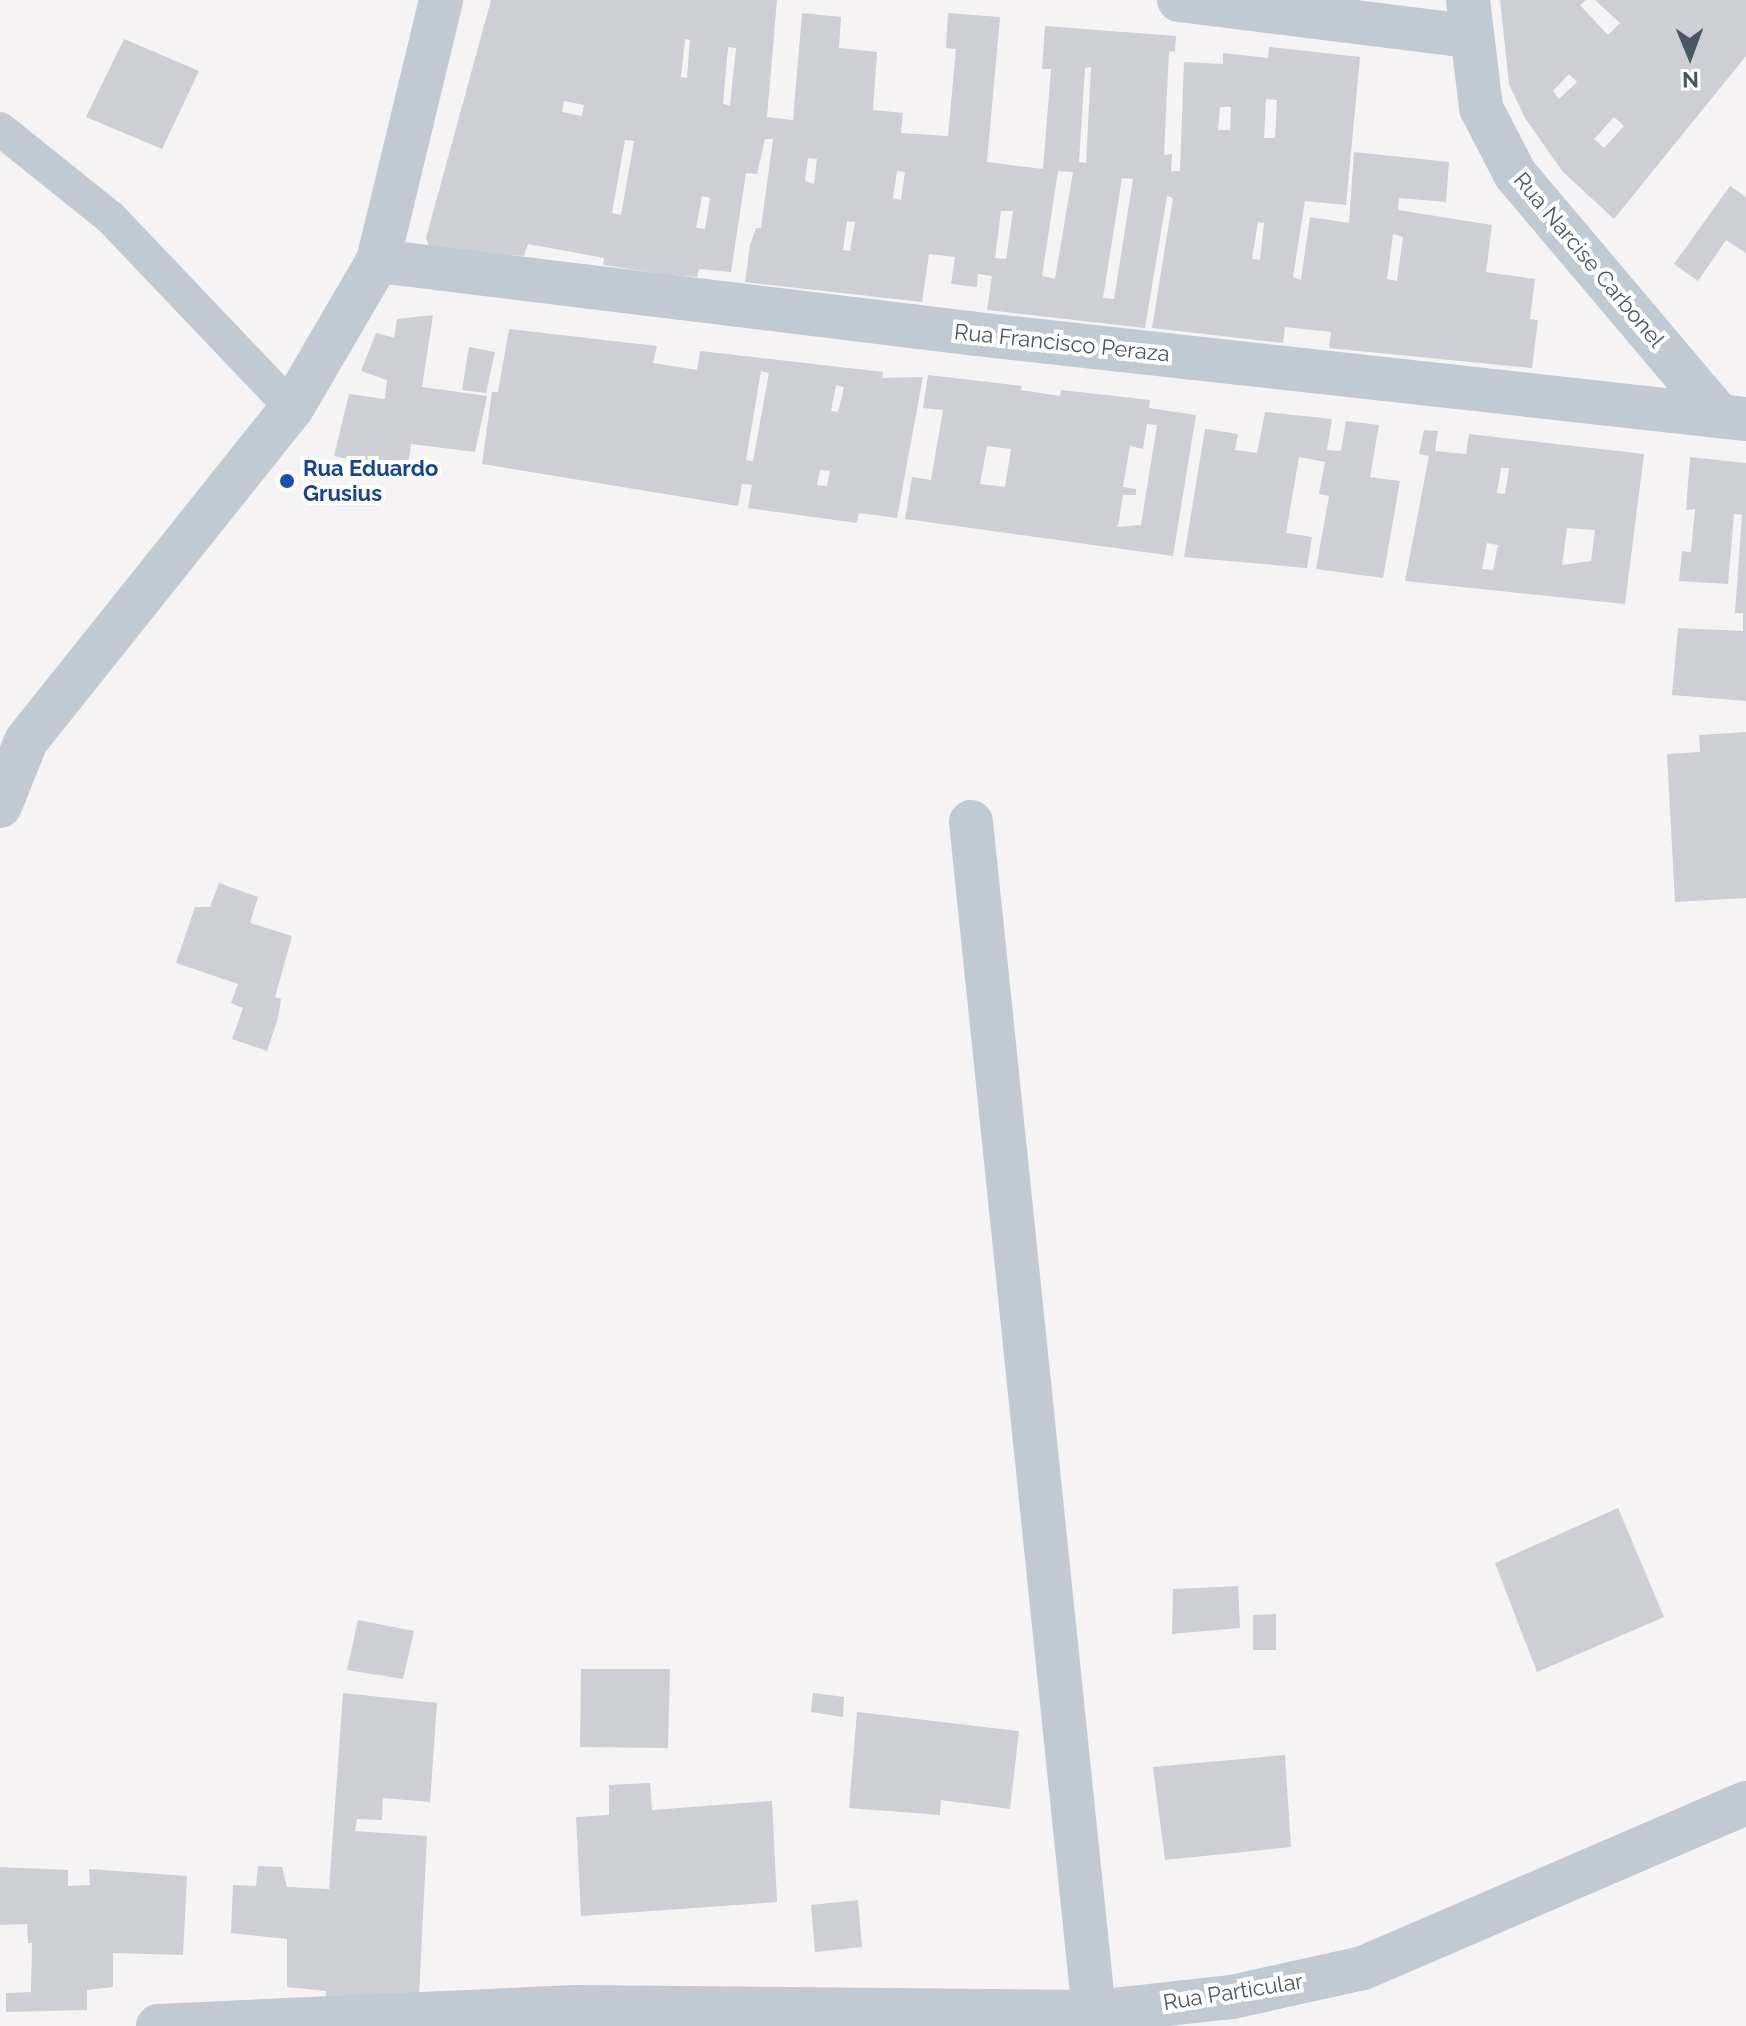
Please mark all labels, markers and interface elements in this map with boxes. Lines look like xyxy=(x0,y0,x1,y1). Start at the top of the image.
north arrow xyxy=(1650,16,1730,96)
text: N xyxy=(1682,67,1699,93)
street label: Rua Narcise Carbonel xyxy=(1508,167,1670,353)
street label: Rua Francisco Peraza xyxy=(953,319,1171,367)
place label: Rua Eduardo Grusius xyxy=(303,455,438,506)
marker: Rua Eduardo Grusius xyxy=(278,472,296,490)
street label: Rua Particular xyxy=(1161,1968,1305,2016)

